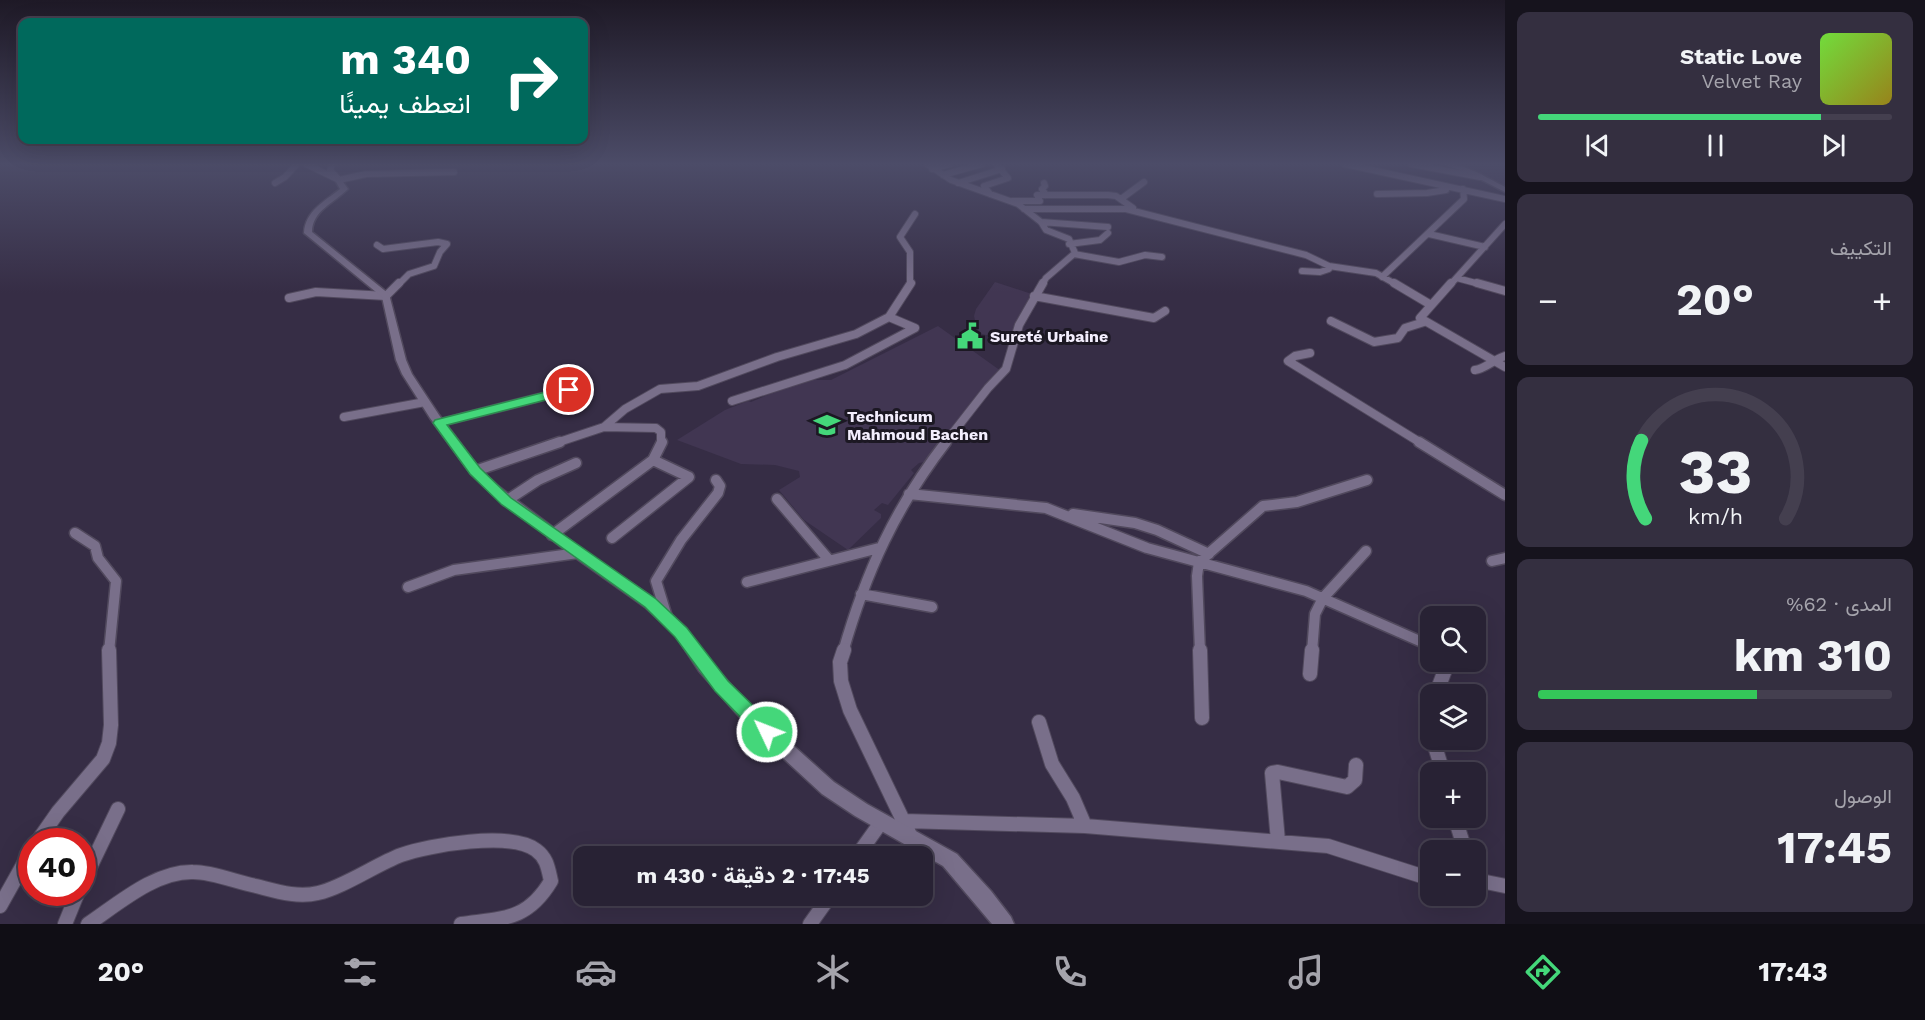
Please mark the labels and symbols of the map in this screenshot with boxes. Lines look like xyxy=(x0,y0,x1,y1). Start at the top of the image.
public building icon: Sureté Urbaine xyxy=(955,321,985,351)
place label: Sureté Urbaine xyxy=(990,327,1108,346)
pin xyxy=(543,364,594,415)
place label: Technicum Mahmoud Bachen xyxy=(847,407,988,444)
school or university icon: Technicum Mahmoud Bachen xyxy=(812,410,842,440)
position arrow xyxy=(735,700,799,764)
speed limit sign: 40 xyxy=(18,828,96,906)

